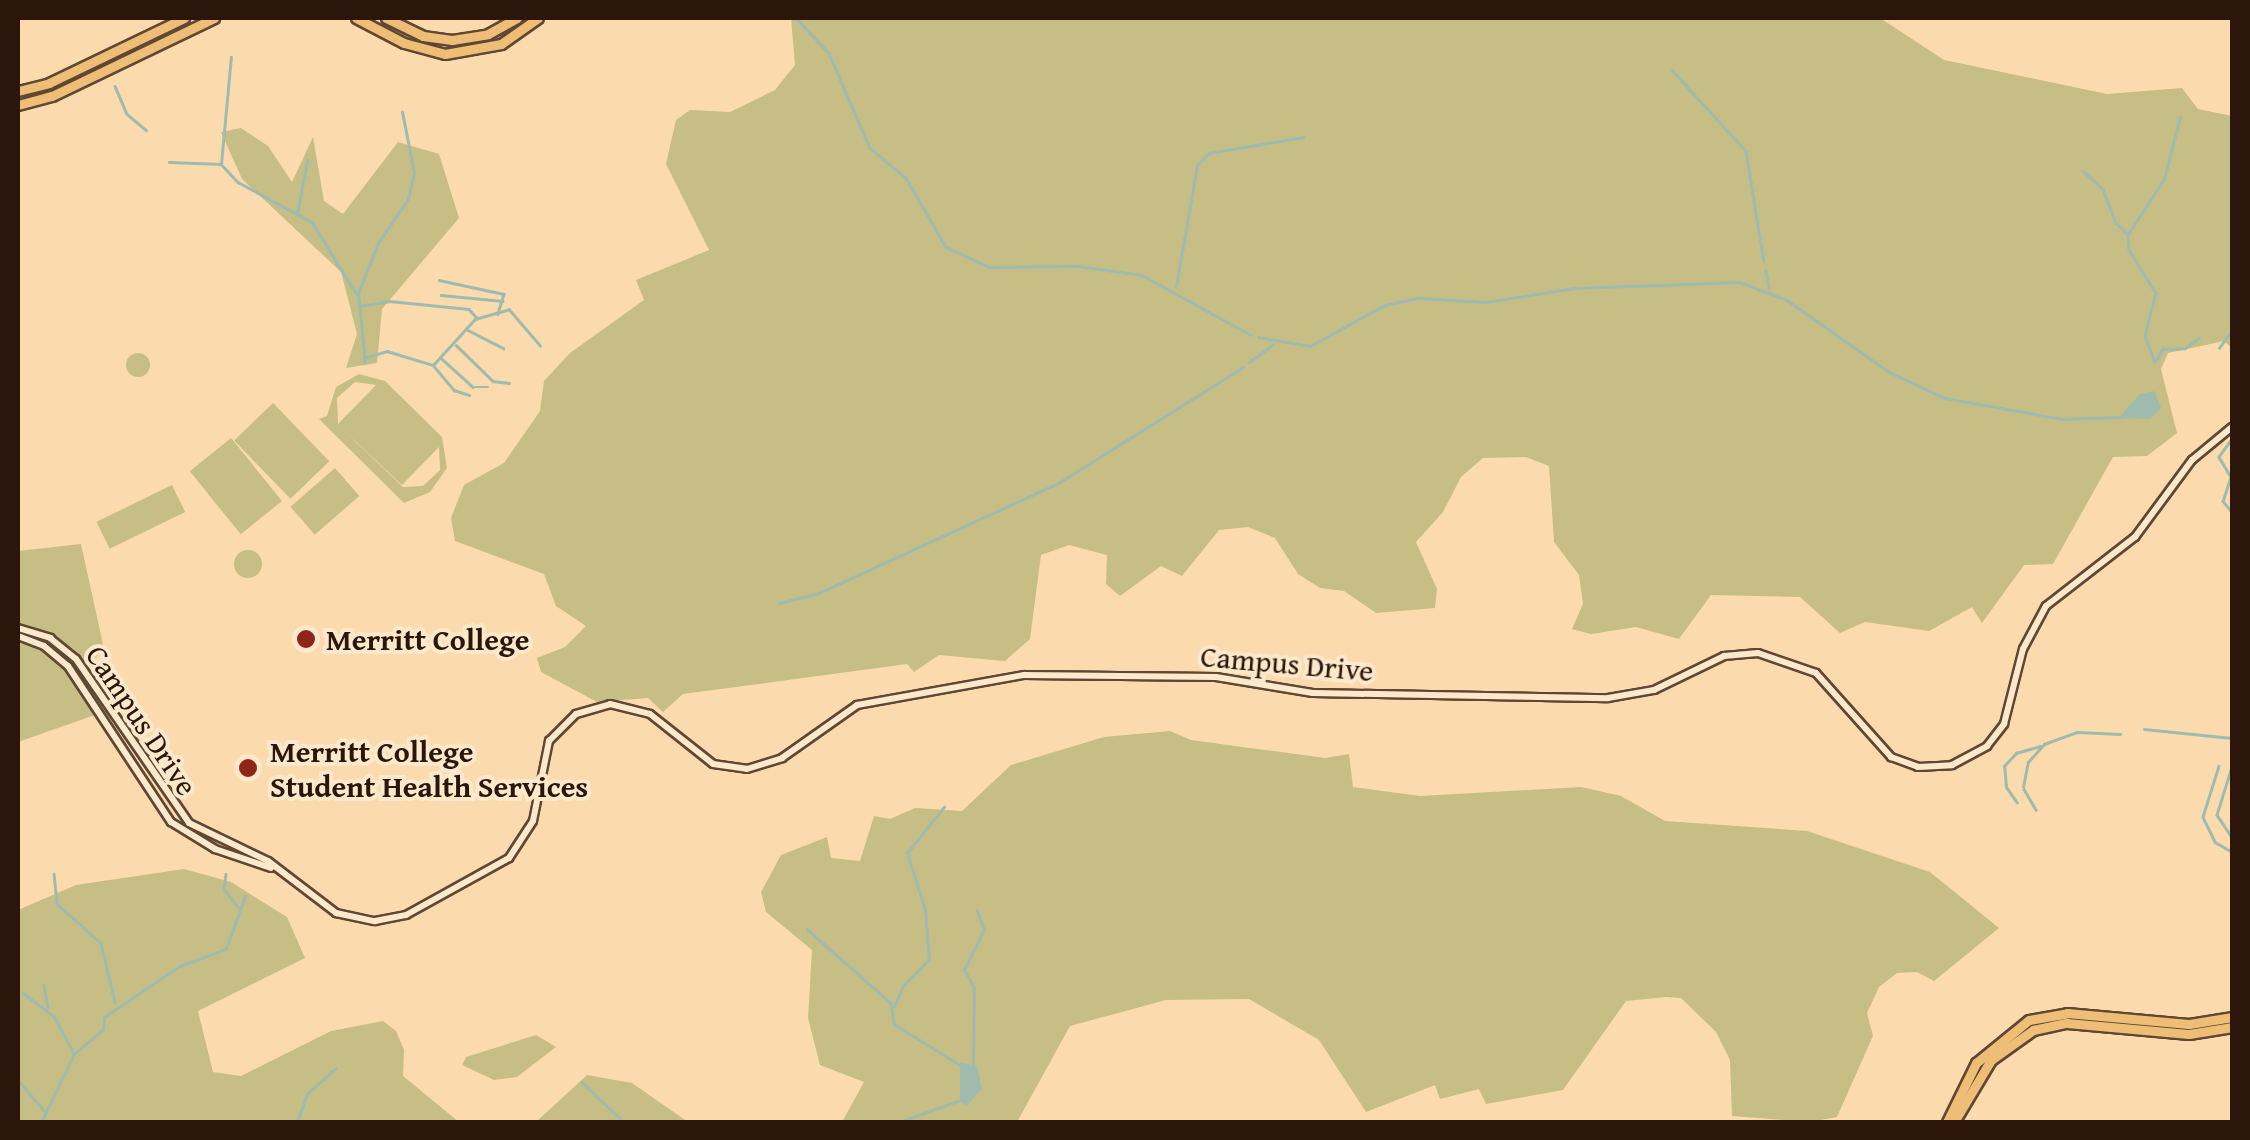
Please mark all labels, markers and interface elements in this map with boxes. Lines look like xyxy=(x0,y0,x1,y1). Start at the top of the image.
place label: Merritt College xyxy=(326,621,530,657)
marker: Merritt College xyxy=(295,628,317,650)
street label: Campus Drive xyxy=(79,638,205,802)
street label: Campus Drive xyxy=(1199,638,1375,688)
place label: Merritt College Student Health Services xyxy=(270,733,588,804)
marker: Merritt College Student Health Services xyxy=(235,755,261,781)

